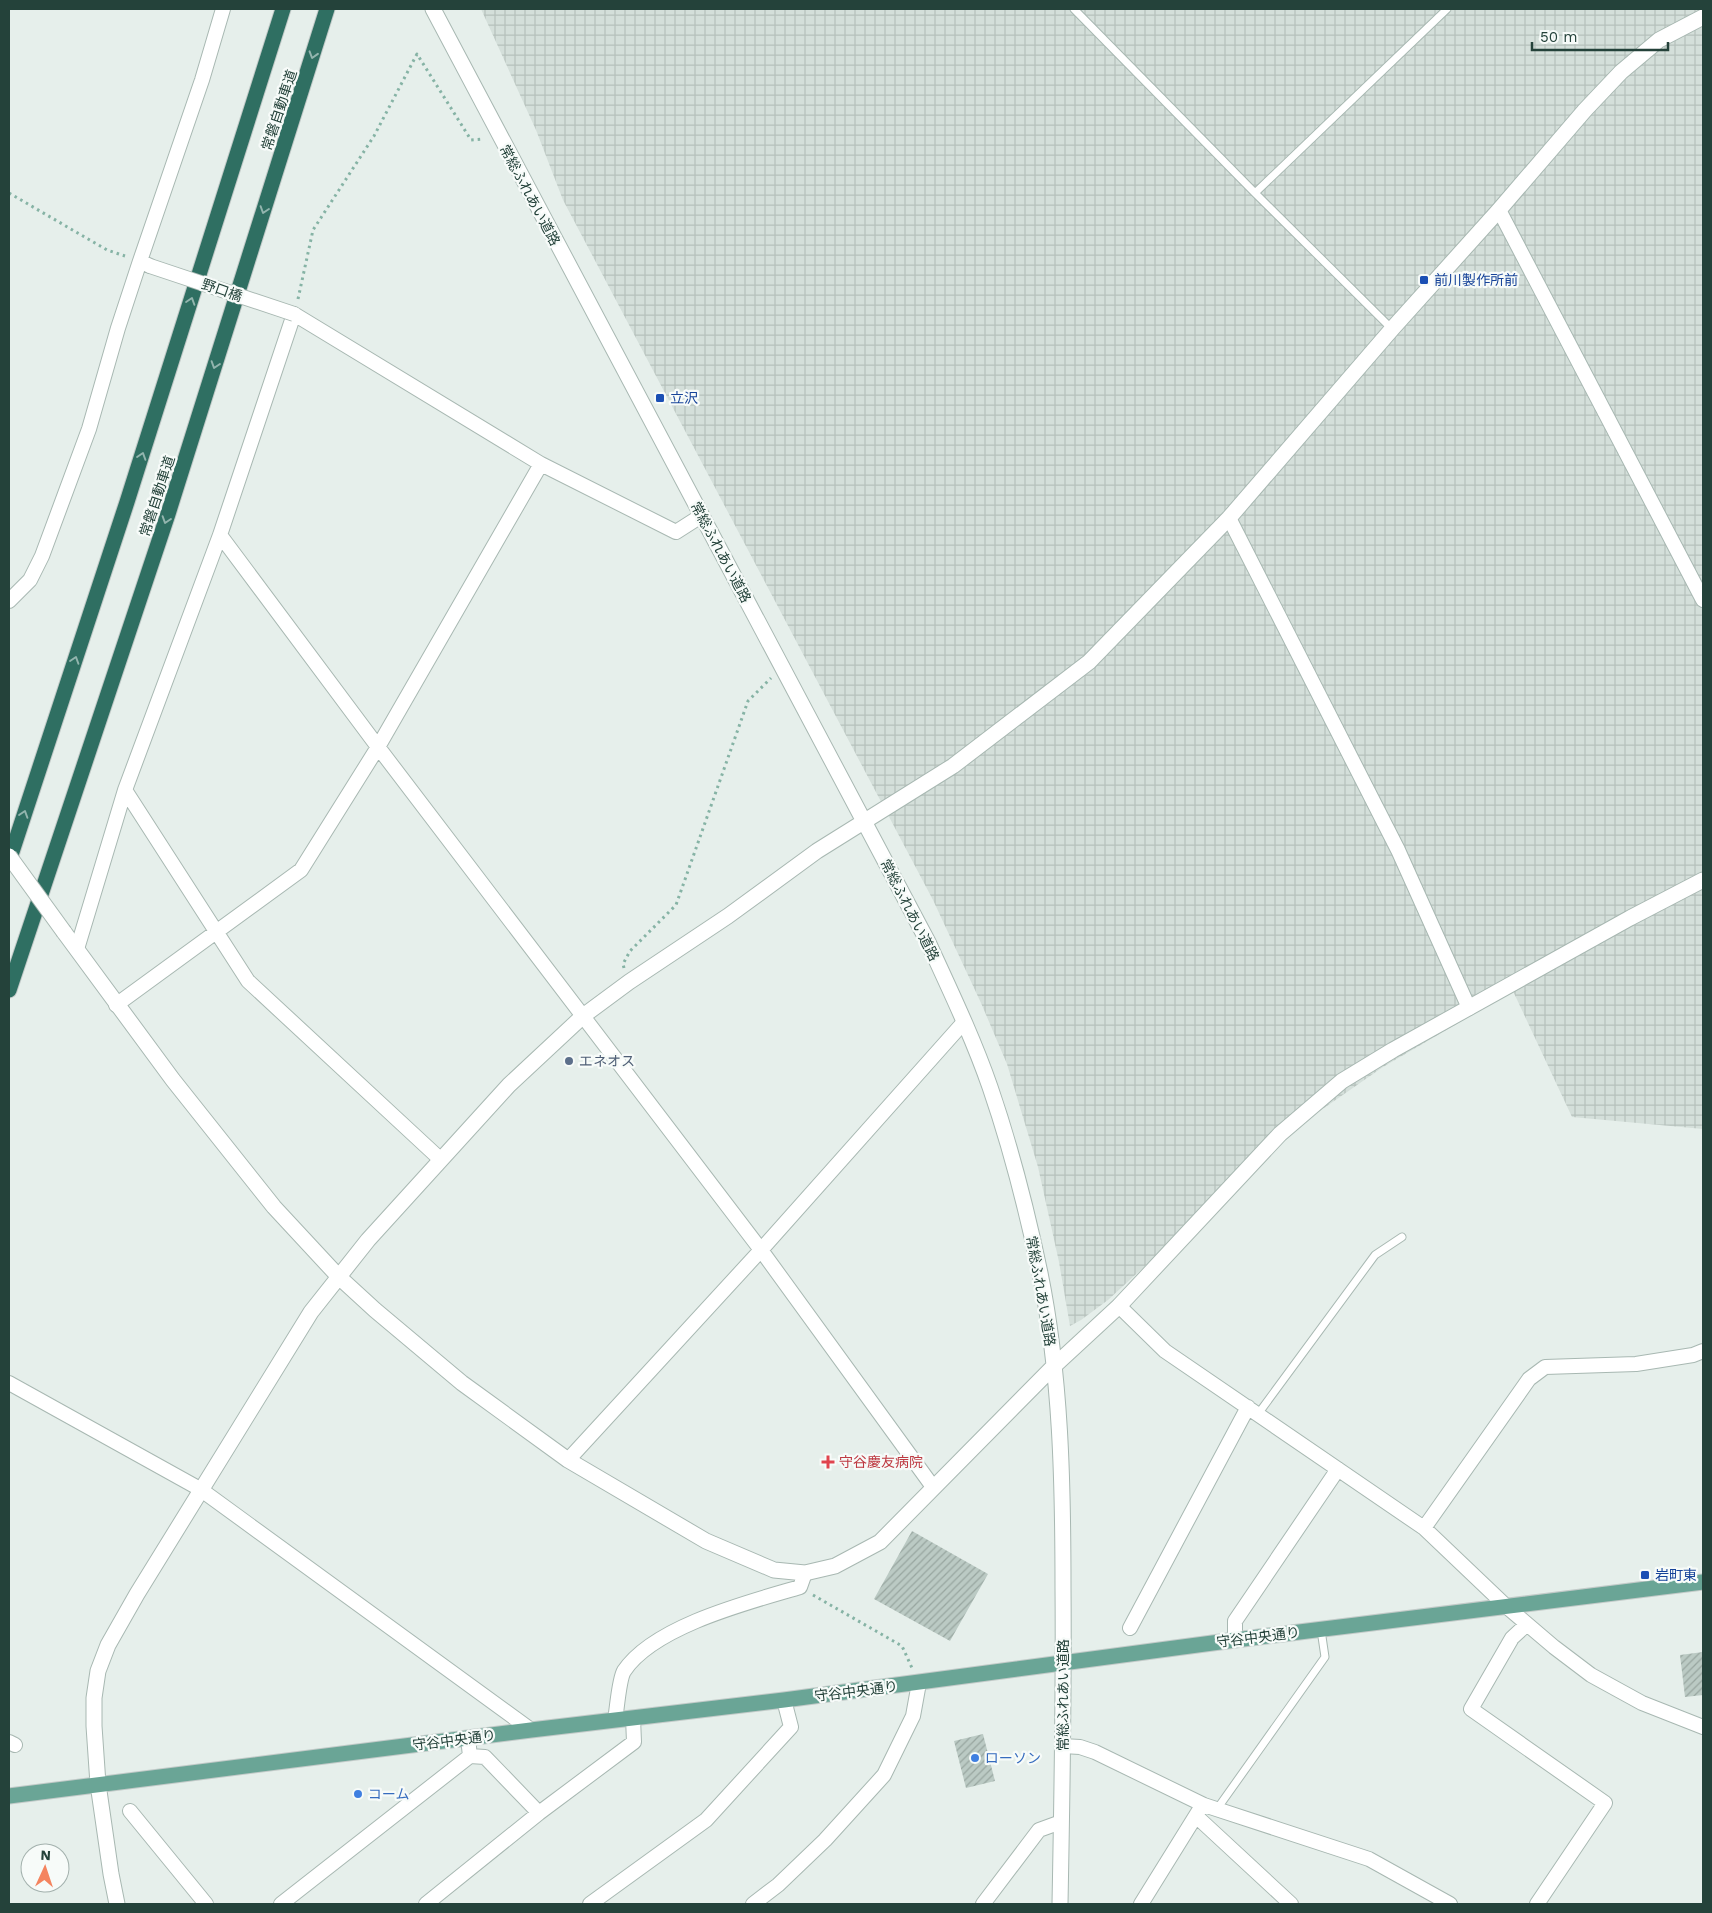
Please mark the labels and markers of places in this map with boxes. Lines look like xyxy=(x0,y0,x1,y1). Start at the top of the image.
place label: 前川製作所前 xyxy=(1434,272,1518,288)
marker: 前川製作所前 xyxy=(1418,274,1430,286)
place label: 立沢 xyxy=(670,390,698,406)
marker: 立沢 xyxy=(654,392,666,404)
place label: エネオス xyxy=(579,1053,635,1069)
marker: エネオス xyxy=(563,1055,575,1067)
place label: 守谷慶友病院 xyxy=(839,1454,923,1470)
marker: 守谷慶友病院 xyxy=(821,1455,835,1469)
place label: 岩町東 xyxy=(1655,1567,1697,1583)
marker: 岩町東 xyxy=(1639,1569,1651,1581)
place label: ローソン xyxy=(985,1750,1041,1766)
marker: ローソン xyxy=(969,1752,981,1764)
place label: コーム xyxy=(368,1786,410,1802)
marker: コーム xyxy=(352,1788,364,1800)

